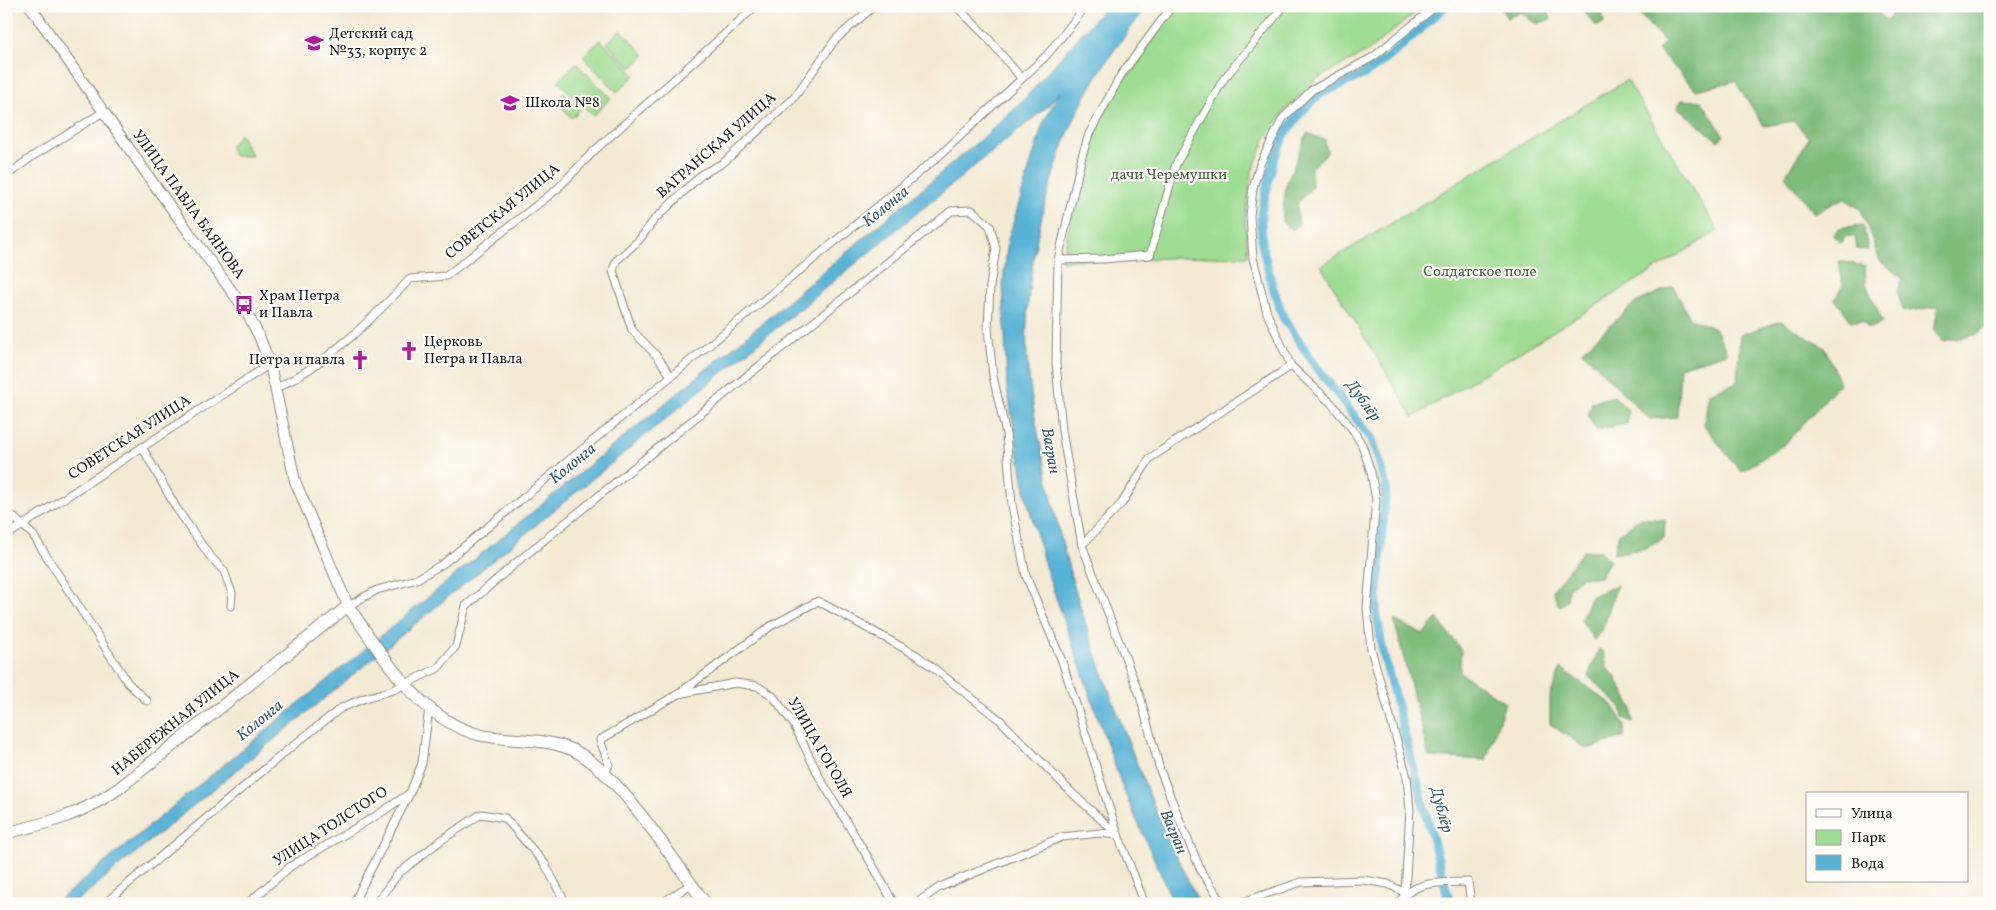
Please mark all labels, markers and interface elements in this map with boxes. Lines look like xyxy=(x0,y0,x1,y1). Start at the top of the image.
place label: Детский сад №33, корпус 2 xyxy=(329,24,427,62)
school or university icon: Детский сад №33, корпус 2 xyxy=(303,32,325,54)
street label: ВАГРАНСКАЯ УЛИЦА xyxy=(653,88,782,204)
school or university icon: Школа №8 xyxy=(499,92,521,114)
place label: Школа №8 xyxy=(525,93,600,114)
street label: УЛИЦА ПАВЛА БАЯНОВА xyxy=(127,126,250,284)
street label: СОВЕТСКАЯ УЛИЦА xyxy=(441,159,565,265)
park label: дачи Черемушки xyxy=(1111,165,1227,186)
water label: Колонга xyxy=(858,181,914,233)
park label: Солдатское поле xyxy=(1423,262,1537,283)
place label: Храм Петра и Павла xyxy=(259,286,340,324)
bus stop icon: Храм Петра и Павла xyxy=(233,294,255,316)
place label: Церковь Петра и Павла xyxy=(424,332,523,370)
church icon: Церковь Петра и Павла xyxy=(398,340,420,362)
church icon: Петра и павла xyxy=(349,349,371,371)
place label: Петра и павла xyxy=(249,350,345,371)
water label: Дублёр xyxy=(1340,375,1386,427)
street label: СОВЕТСКАЯ УЛИЦА xyxy=(65,390,196,486)
water label: Вагран xyxy=(1035,426,1065,476)
water label: Колонга xyxy=(545,438,601,490)
street label: НАБЕРЕЖНАЯ УЛИЦА xyxy=(108,665,245,781)
street label: УЛИЦА ГОГОЛЯ xyxy=(782,694,856,802)
water label: Колонга xyxy=(232,695,288,747)
street label: УЛИЦА ТОЛСТОГО xyxy=(270,782,392,872)
water label: Дублёр xyxy=(1424,784,1458,836)
legend xyxy=(1806,792,1968,882)
text: Улица xyxy=(1851,804,1893,825)
water label: Вагран xyxy=(1154,806,1192,858)
text: Парк xyxy=(1851,828,1886,849)
text: Вода xyxy=(1851,854,1884,875)

